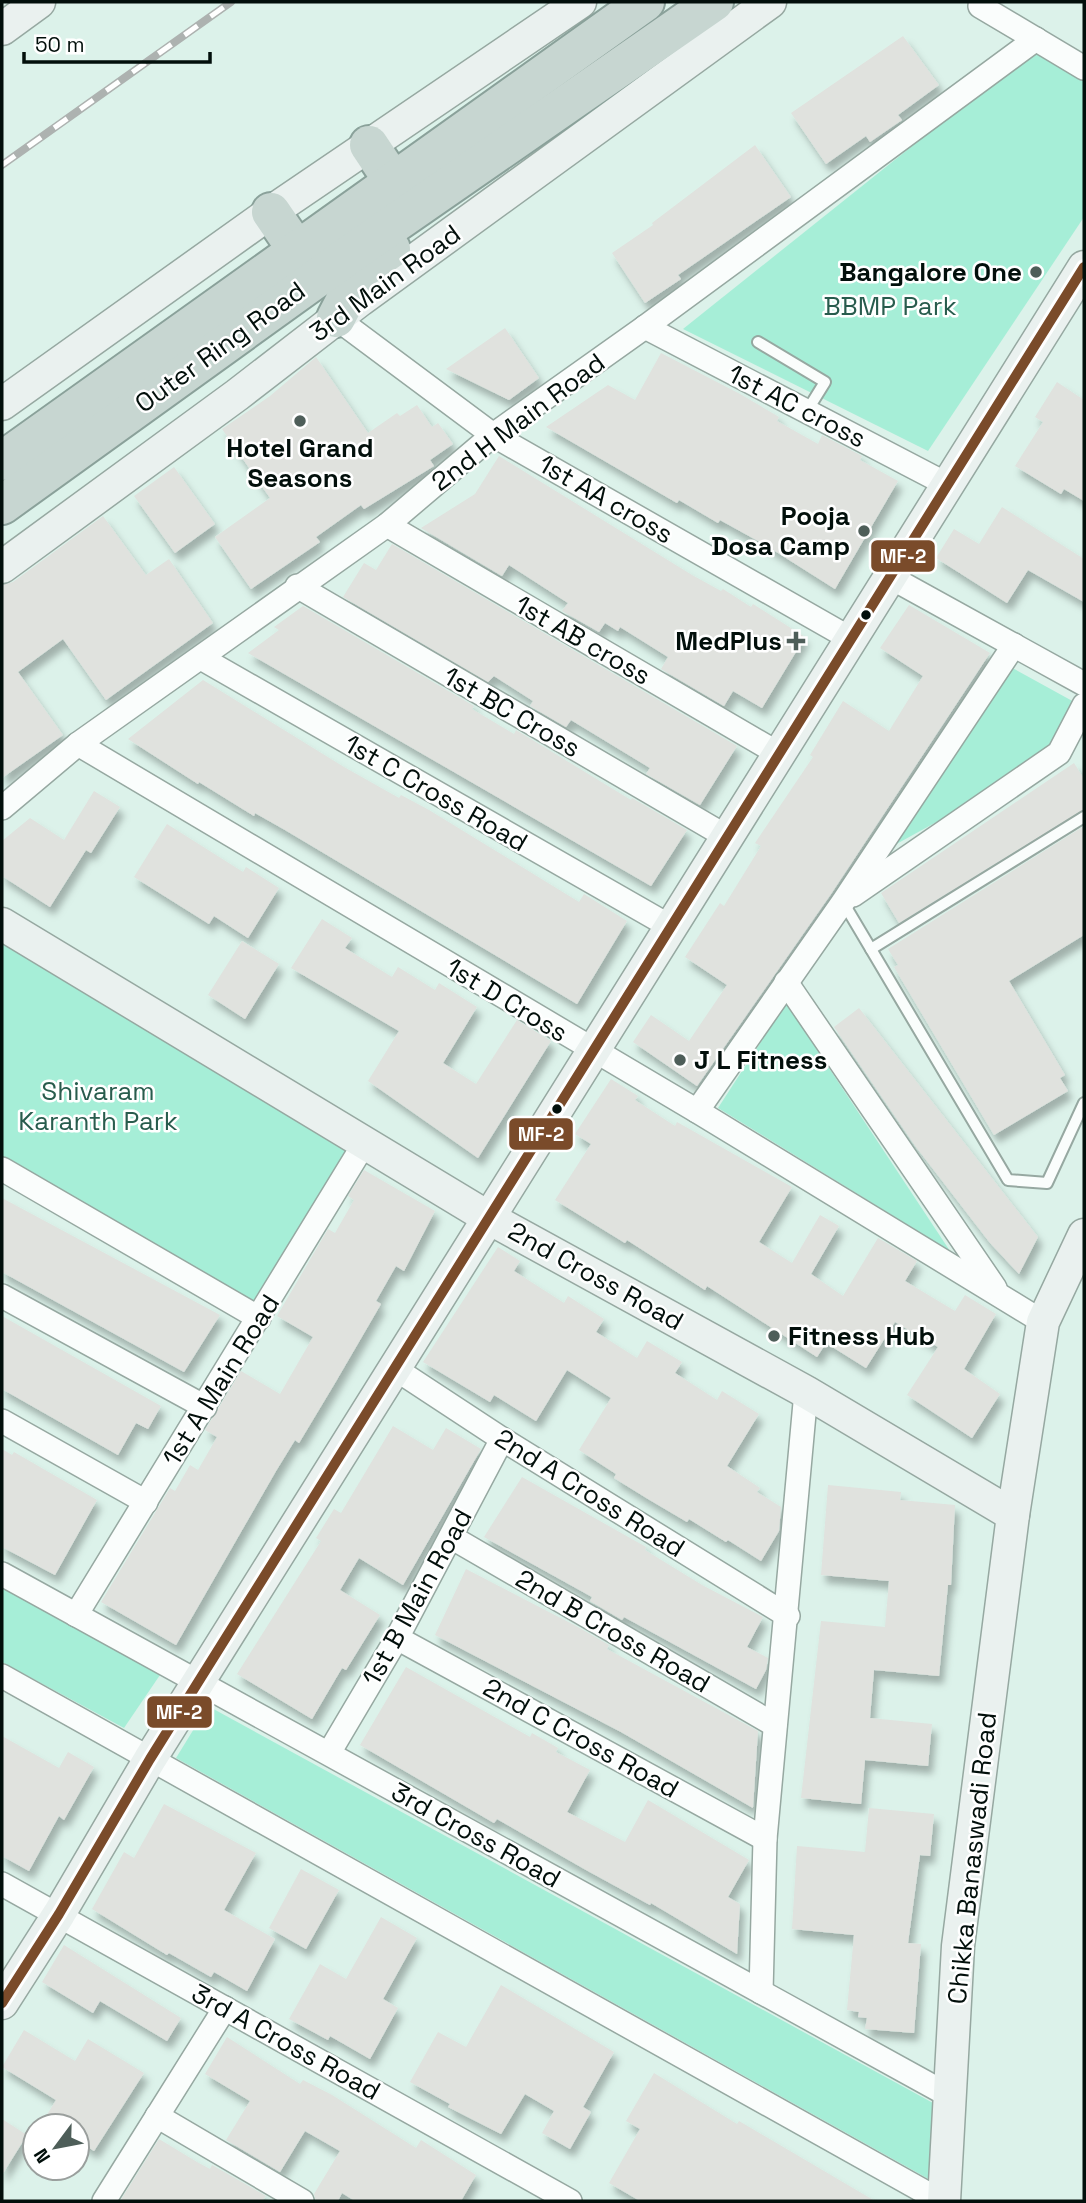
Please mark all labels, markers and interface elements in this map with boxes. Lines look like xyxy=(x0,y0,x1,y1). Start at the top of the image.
scale bar xyxy=(24,21,210,65)
text: 50 m xyxy=(35,31,85,58)
street label: 3rd Main Road xyxy=(303,217,467,349)
place label: Bangalore One xyxy=(839,255,1022,289)
marker: Bangalore One xyxy=(1028,264,1044,280)
street label: Outer Ring Road xyxy=(128,274,312,420)
park label: BBMP Park xyxy=(823,289,957,323)
street label: 2nd H Main Road xyxy=(424,346,612,498)
street label: 1st AC cross xyxy=(722,357,872,455)
marker: Hotel Grand Seasons xyxy=(292,413,308,429)
place label: Hotel Grand Seasons xyxy=(226,431,374,495)
street label: 1st AA cross xyxy=(533,447,679,551)
place label: Pooja Dosa Camp xyxy=(711,499,850,563)
marker: Pooja Dosa Camp xyxy=(856,523,872,539)
line badge: MF-2 xyxy=(870,539,936,573)
text: MF-2 xyxy=(880,544,926,569)
street label: 1st AB cross xyxy=(509,587,657,693)
unlabelled marker xyxy=(859,608,873,622)
place label: MedPlus xyxy=(675,624,782,658)
marker: MedPlus xyxy=(788,633,804,649)
street label: 1st BC Cross xyxy=(437,659,587,765)
street label: 1st C Cross Road xyxy=(338,727,534,859)
street label: 1st D Cross xyxy=(440,950,574,1050)
place label: J L Fitness xyxy=(694,1043,827,1077)
marker: J L Fitness xyxy=(672,1052,688,1068)
park label: Shivaram Karanth Park xyxy=(18,1074,178,1138)
unlabelled marker xyxy=(550,1102,564,1116)
line badge: MF-2 xyxy=(508,1117,574,1151)
text: MF-2 xyxy=(518,1122,564,1147)
street label: 2nd Cross Road xyxy=(502,1214,690,1338)
street label: 1st A Main Road xyxy=(155,1288,287,1472)
place label: Fitness Hub xyxy=(788,1319,935,1353)
marker: Fitness Hub xyxy=(766,1328,782,1344)
street label: 2nd A Cross Road xyxy=(489,1421,691,1565)
street label: 1st B Main Road xyxy=(354,1503,480,1691)
street label: 2nd B Cross Road xyxy=(510,1562,716,1700)
street label: 2nd C Cross Road xyxy=(477,1670,685,1806)
line badge: MF-2 xyxy=(146,1695,213,1729)
text: MF-2 xyxy=(156,1700,202,1725)
street label: Chikka Banaswadi Road xyxy=(940,1710,1004,2006)
street label: 3rd Cross Road xyxy=(385,1774,567,1896)
street label: 3rd A Cross Road xyxy=(186,1976,386,2108)
north arrow xyxy=(21,2112,91,2182)
text: N xyxy=(28,2144,56,2168)

